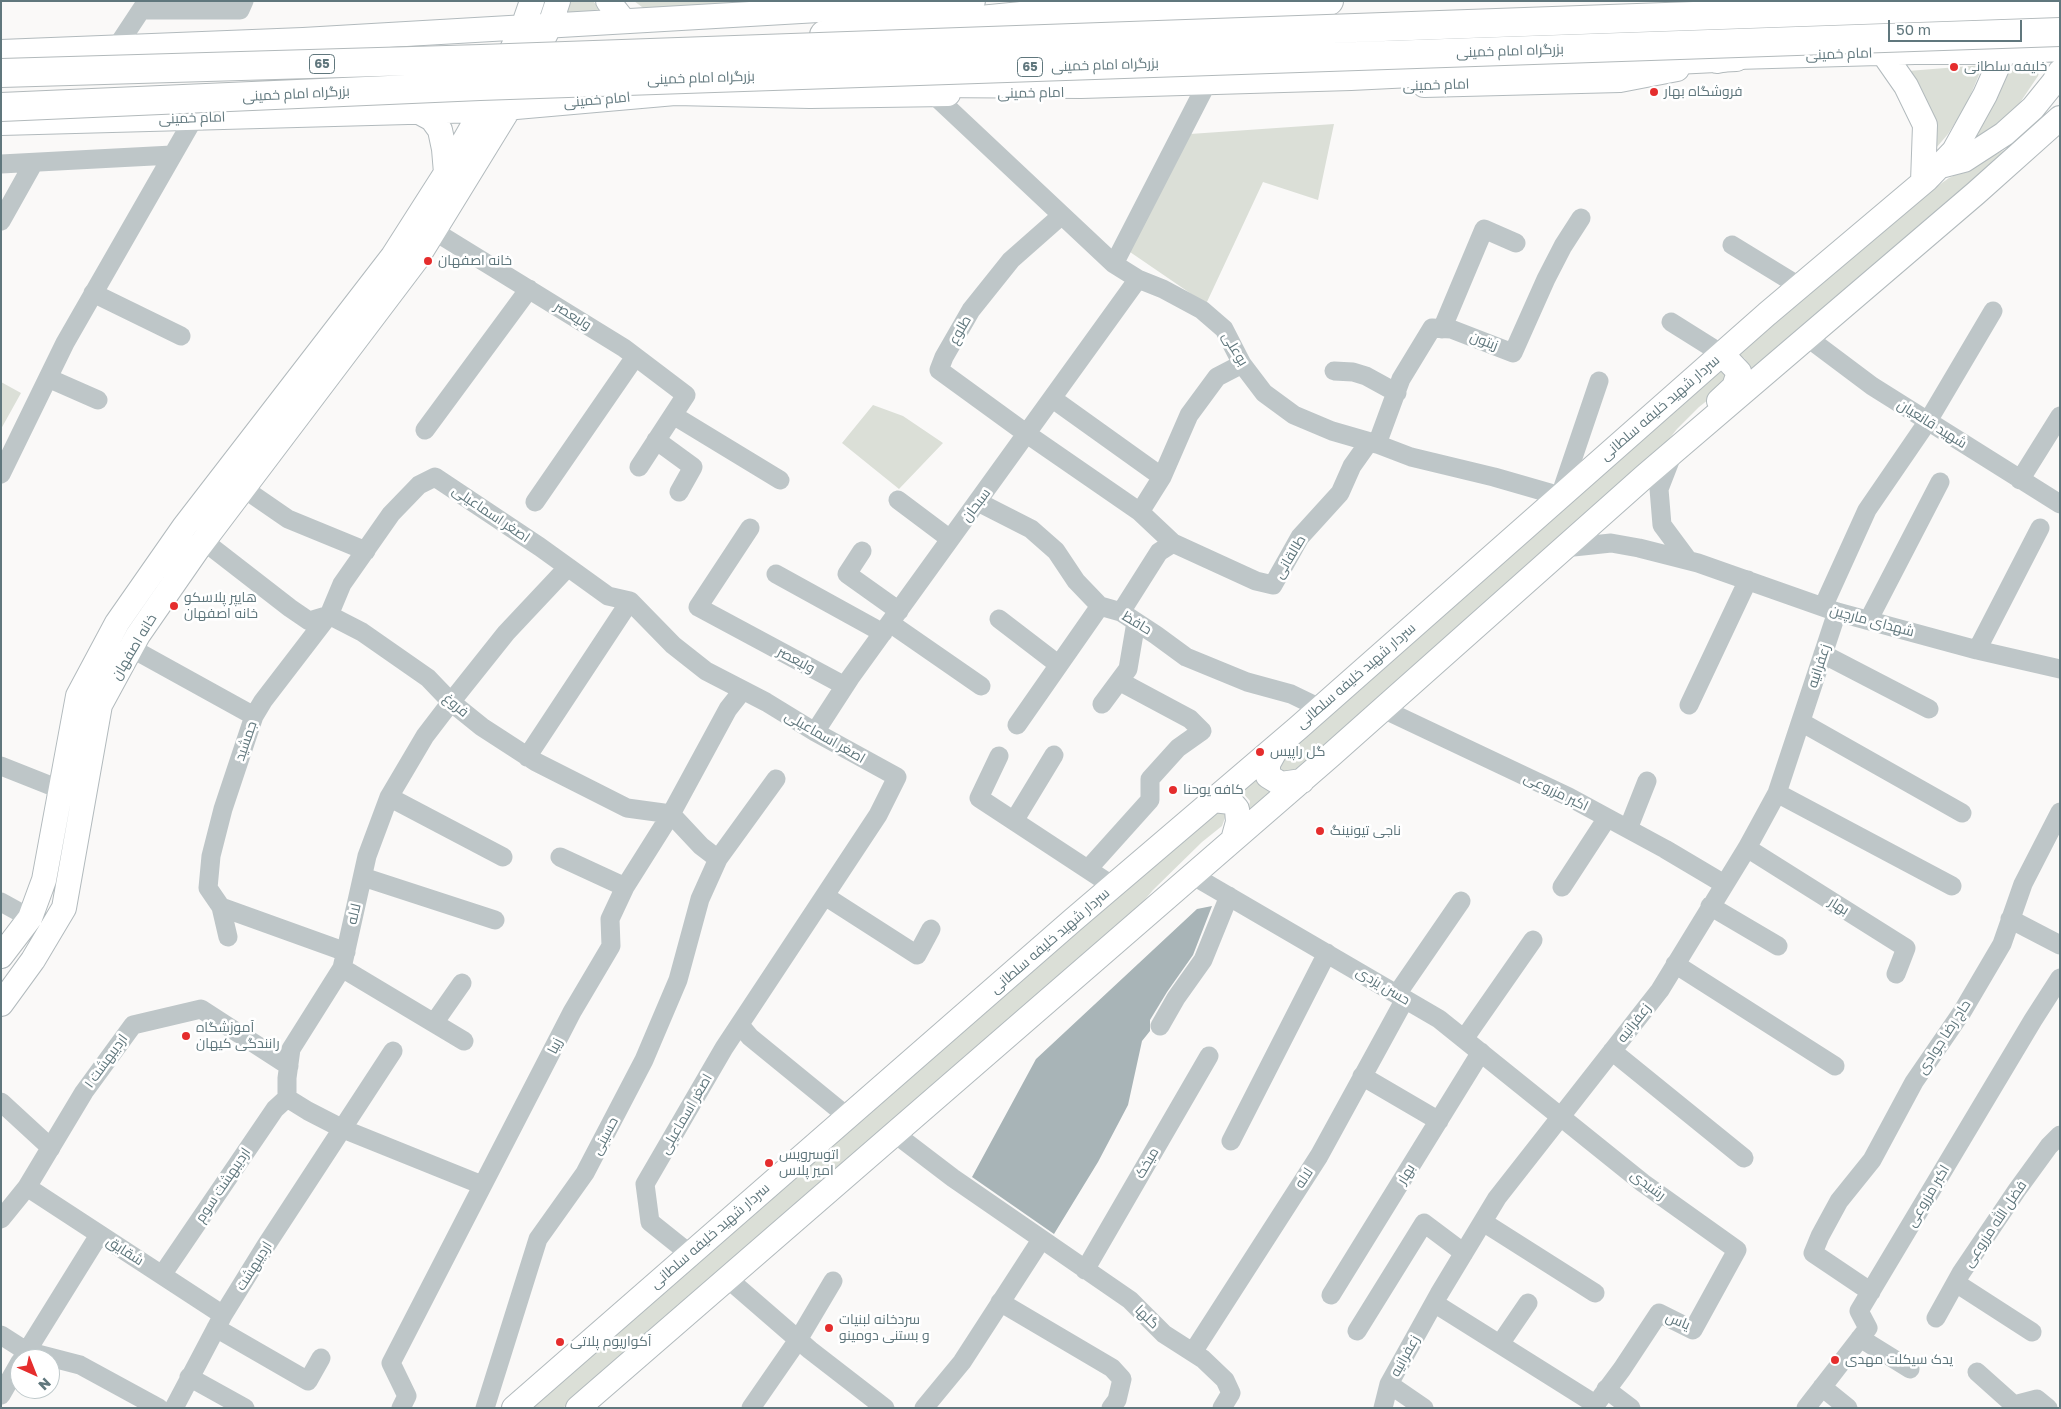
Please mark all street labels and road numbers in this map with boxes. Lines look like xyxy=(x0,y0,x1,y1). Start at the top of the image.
street label: بزرگراه امام خمینی xyxy=(1456,41,1564,61)
street label: امام خمینی xyxy=(1805,44,1873,64)
road number: 65 xyxy=(310,54,334,74)
street label: بزرگراه امام خمینی xyxy=(1051,55,1159,75)
road number: 65 xyxy=(1018,58,1042,76)
street label: بزرگراه امام خمینی xyxy=(647,68,755,88)
street label: امام خمینی xyxy=(1402,75,1470,95)
street label: بزرگراه امام خمینی xyxy=(242,83,350,105)
street label: امام خمینی xyxy=(997,84,1065,102)
street label: امام خمینی xyxy=(563,89,631,111)
street label: امام خمینی xyxy=(158,108,226,128)
street label: ولیعصر xyxy=(552,298,594,334)
street label: طلوع xyxy=(945,313,975,347)
street label: زیتون xyxy=(1467,328,1501,354)
street label: بوعلی xyxy=(1218,329,1252,369)
street label: سردار شهید خلیفه سلطانی xyxy=(1597,352,1723,464)
street label: شهید قانعیان xyxy=(1894,396,1970,452)
street label: اصغر اسماعیلی xyxy=(449,482,533,546)
street label: سبحان xyxy=(958,485,994,525)
street label: طالقانی xyxy=(1271,532,1309,582)
street label: شهدای مارچین xyxy=(1828,602,1916,640)
street label: حافظ xyxy=(1119,608,1155,638)
street label: خانه اصفهان xyxy=(108,611,160,683)
street label: سردار شهید خلیفه سلطانی xyxy=(1293,620,1419,732)
street label: زعفرانیه xyxy=(1804,642,1834,690)
street label: ولیعصر xyxy=(774,643,818,677)
street label: فروغ xyxy=(440,689,472,721)
street label: اصغر اسماعیلی xyxy=(782,707,868,767)
street label: جمشید xyxy=(231,719,261,763)
street label: اکبر مزروعی xyxy=(1521,769,1591,815)
street label: سردار شهید خلیفه سلطانی xyxy=(987,885,1113,997)
street label: بهار xyxy=(1826,893,1852,919)
street label: لاله xyxy=(343,902,365,926)
street label: حسن یزدی xyxy=(1353,963,1413,1009)
street label: حاج رضا جوادی xyxy=(1914,997,1974,1077)
street label: زعفرانیه xyxy=(1614,1000,1654,1046)
street label: اردیبهشت ۱ xyxy=(81,1031,131,1091)
street label: زیبا xyxy=(544,1035,566,1057)
street label: اصغر اسماعیلی xyxy=(656,1071,716,1157)
street label: حسینی xyxy=(588,1114,622,1158)
street label: اردیبهشت سوم xyxy=(192,1144,254,1226)
street label: میخک xyxy=(1131,1145,1163,1181)
street label: بهار xyxy=(1393,1161,1419,1187)
street label: اکبر مزروعی xyxy=(1903,1162,1953,1230)
street label: لاله xyxy=(1291,1165,1317,1191)
street label: رشیدی xyxy=(1627,1166,1669,1204)
street label: فضل الله مزروعی xyxy=(1960,1177,2030,1271)
street label: سردار شهید خلیفه سلطانی xyxy=(647,1180,773,1292)
street label: شقایق xyxy=(103,1233,147,1269)
street label: اردیبهشت xyxy=(232,1238,276,1294)
street label: گلها xyxy=(1131,1302,1163,1332)
street label: یاس xyxy=(1663,1308,1693,1334)
street label: زعفرانیه xyxy=(1387,1332,1423,1380)

